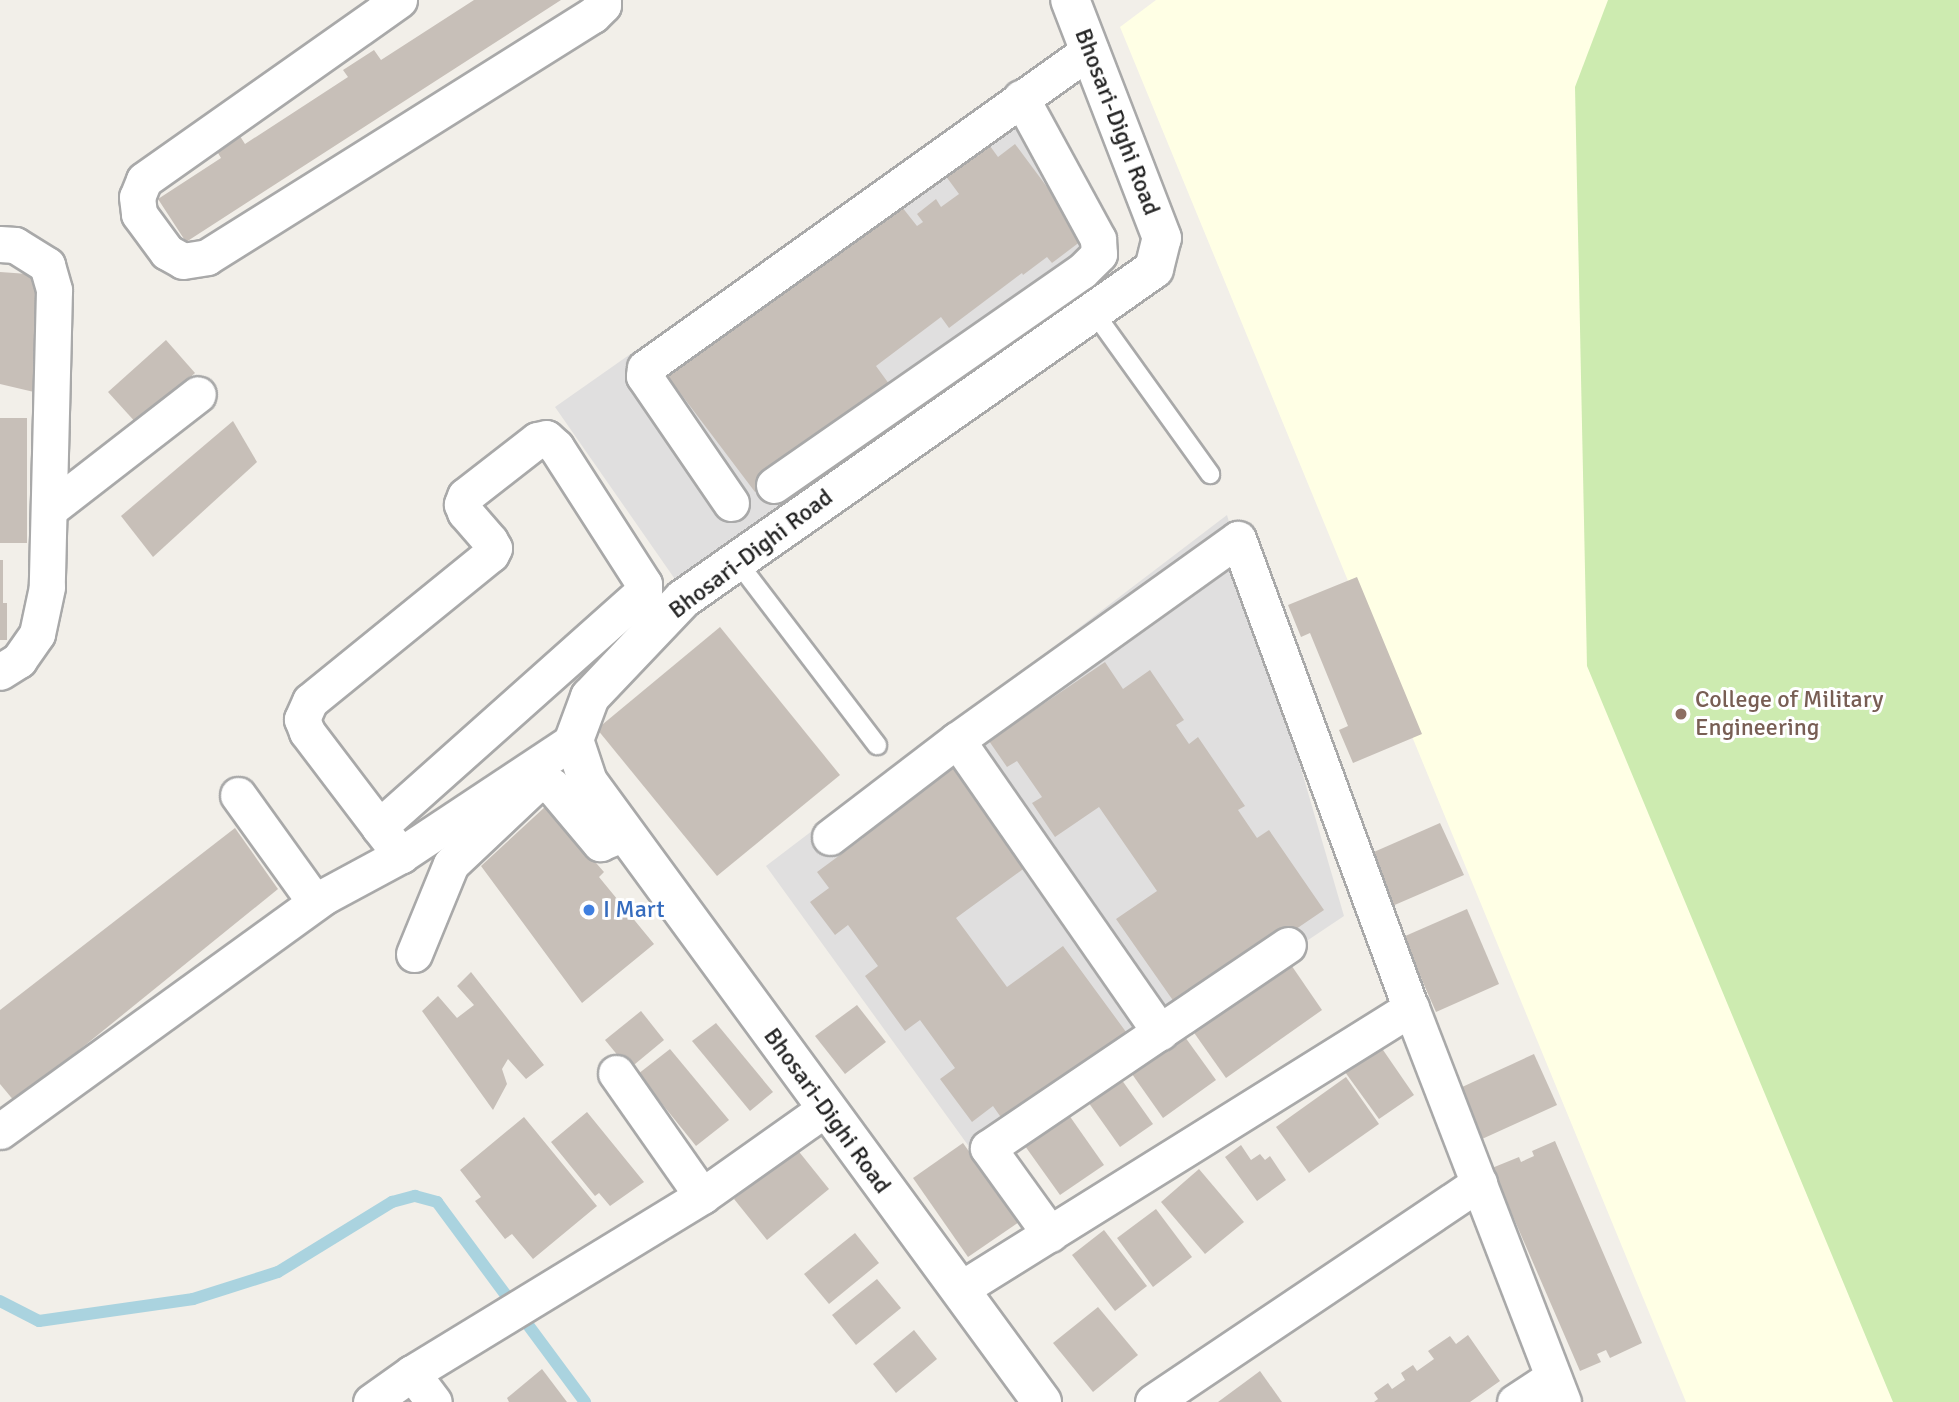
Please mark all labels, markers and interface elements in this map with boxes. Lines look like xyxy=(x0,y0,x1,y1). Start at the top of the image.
street label: Bhosari-Dighi Road xyxy=(1068,24,1166,220)
street label: Bhosari-Dighi Road xyxy=(663,483,839,625)
place label: College of Military Engineering xyxy=(1695,686,1883,742)
marker: College of Military Engineering xyxy=(1673,706,1689,722)
place label: I Mart xyxy=(603,896,665,924)
marker: I Mart xyxy=(581,902,597,918)
street label: Bhosari-Dighi Road xyxy=(757,1023,897,1199)

